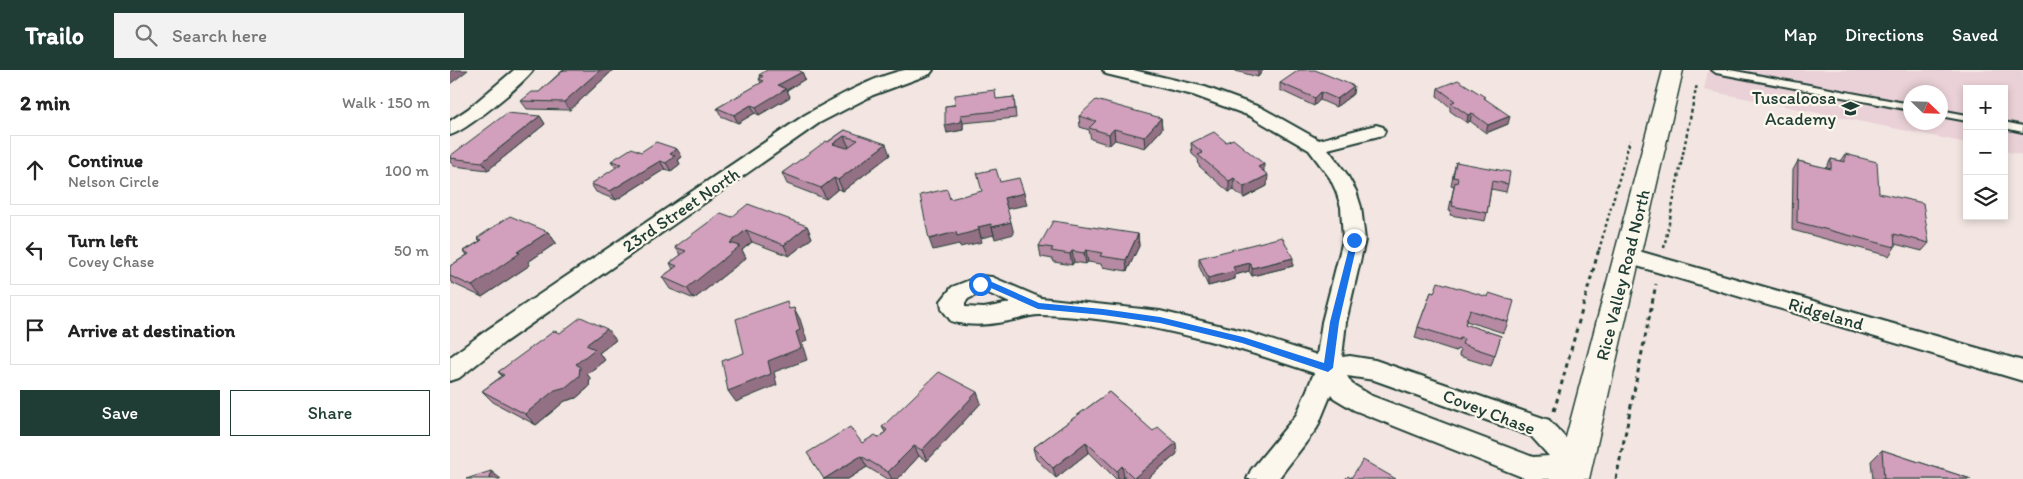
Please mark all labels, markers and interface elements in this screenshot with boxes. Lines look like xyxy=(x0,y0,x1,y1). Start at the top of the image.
search box xyxy=(114,13,464,58)
text: Trailo xyxy=(25,21,84,50)
icon: search xyxy=(132,21,160,49)
text: Search here xyxy=(172,24,267,47)
text: Map xyxy=(1784,24,1817,46)
text: Directions xyxy=(1845,24,1924,46)
text: Saved xyxy=(1952,24,1998,46)
north arrow xyxy=(1903,85,1948,130)
map controls xyxy=(1963,85,2008,220)
button: + xyxy=(1963,85,2008,130)
place label: Tuscaloosa Academy xyxy=(1752,87,1837,130)
text: 2 min xyxy=(20,90,70,115)
text: Walk · 150 m xyxy=(342,93,430,112)
school or university icon: Tuscaloosa Academy xyxy=(1840,98,1860,118)
button: − xyxy=(1963,130,2008,175)
text: Continue xyxy=(68,149,143,172)
icon: ahead xyxy=(21,156,49,184)
text: 100 m xyxy=(385,161,429,180)
street label: 23rd Street North xyxy=(618,163,744,257)
text: Nelson Circle xyxy=(68,172,159,191)
button: layers xyxy=(1963,175,2008,220)
street label: Rice Valley Road North xyxy=(1591,187,1655,363)
text: Turn left xyxy=(68,229,138,252)
route end xyxy=(1343,229,1366,252)
icon: left xyxy=(21,236,49,264)
text: 50 m xyxy=(394,241,429,260)
text: Covey Chase xyxy=(68,252,154,271)
route start xyxy=(969,273,992,296)
street label: Ridgeland xyxy=(1786,293,1867,335)
icon: arrive xyxy=(21,316,49,344)
text: Arrive at destination xyxy=(68,319,235,342)
street label: Covey Chase xyxy=(1440,384,1538,440)
button: Save xyxy=(20,390,220,436)
button: Share xyxy=(230,390,430,436)

